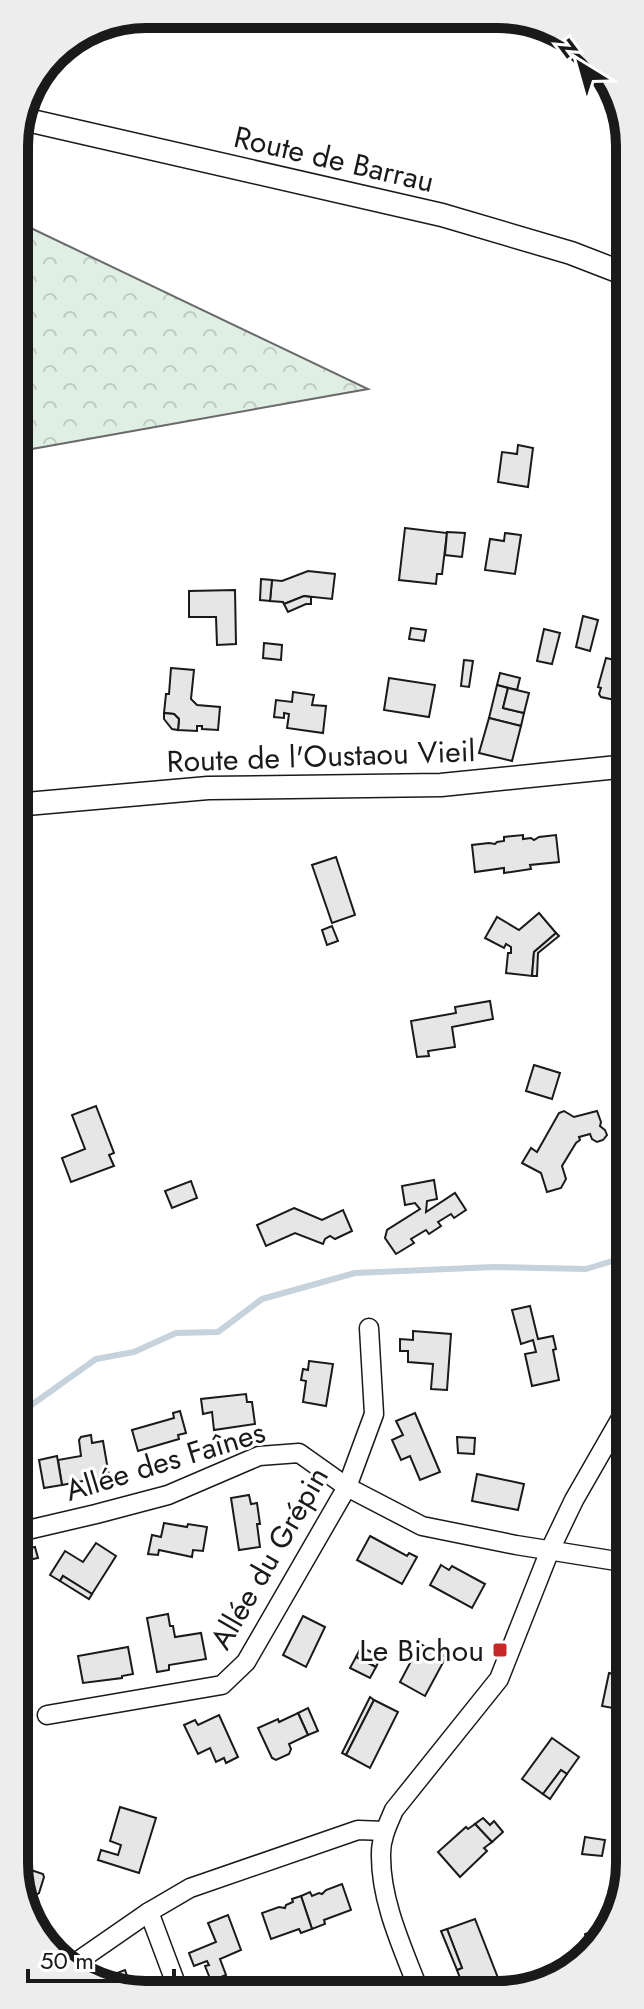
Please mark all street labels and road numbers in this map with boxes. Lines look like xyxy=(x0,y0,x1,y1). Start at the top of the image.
street label: Route de Barrau xyxy=(230,115,438,203)
street label: Route de l'Oustaou Vieil xyxy=(166,729,476,783)
street label: Allée des Faînes xyxy=(60,1410,270,1512)
street label: Allée du Grépin xyxy=(199,1459,339,1657)

